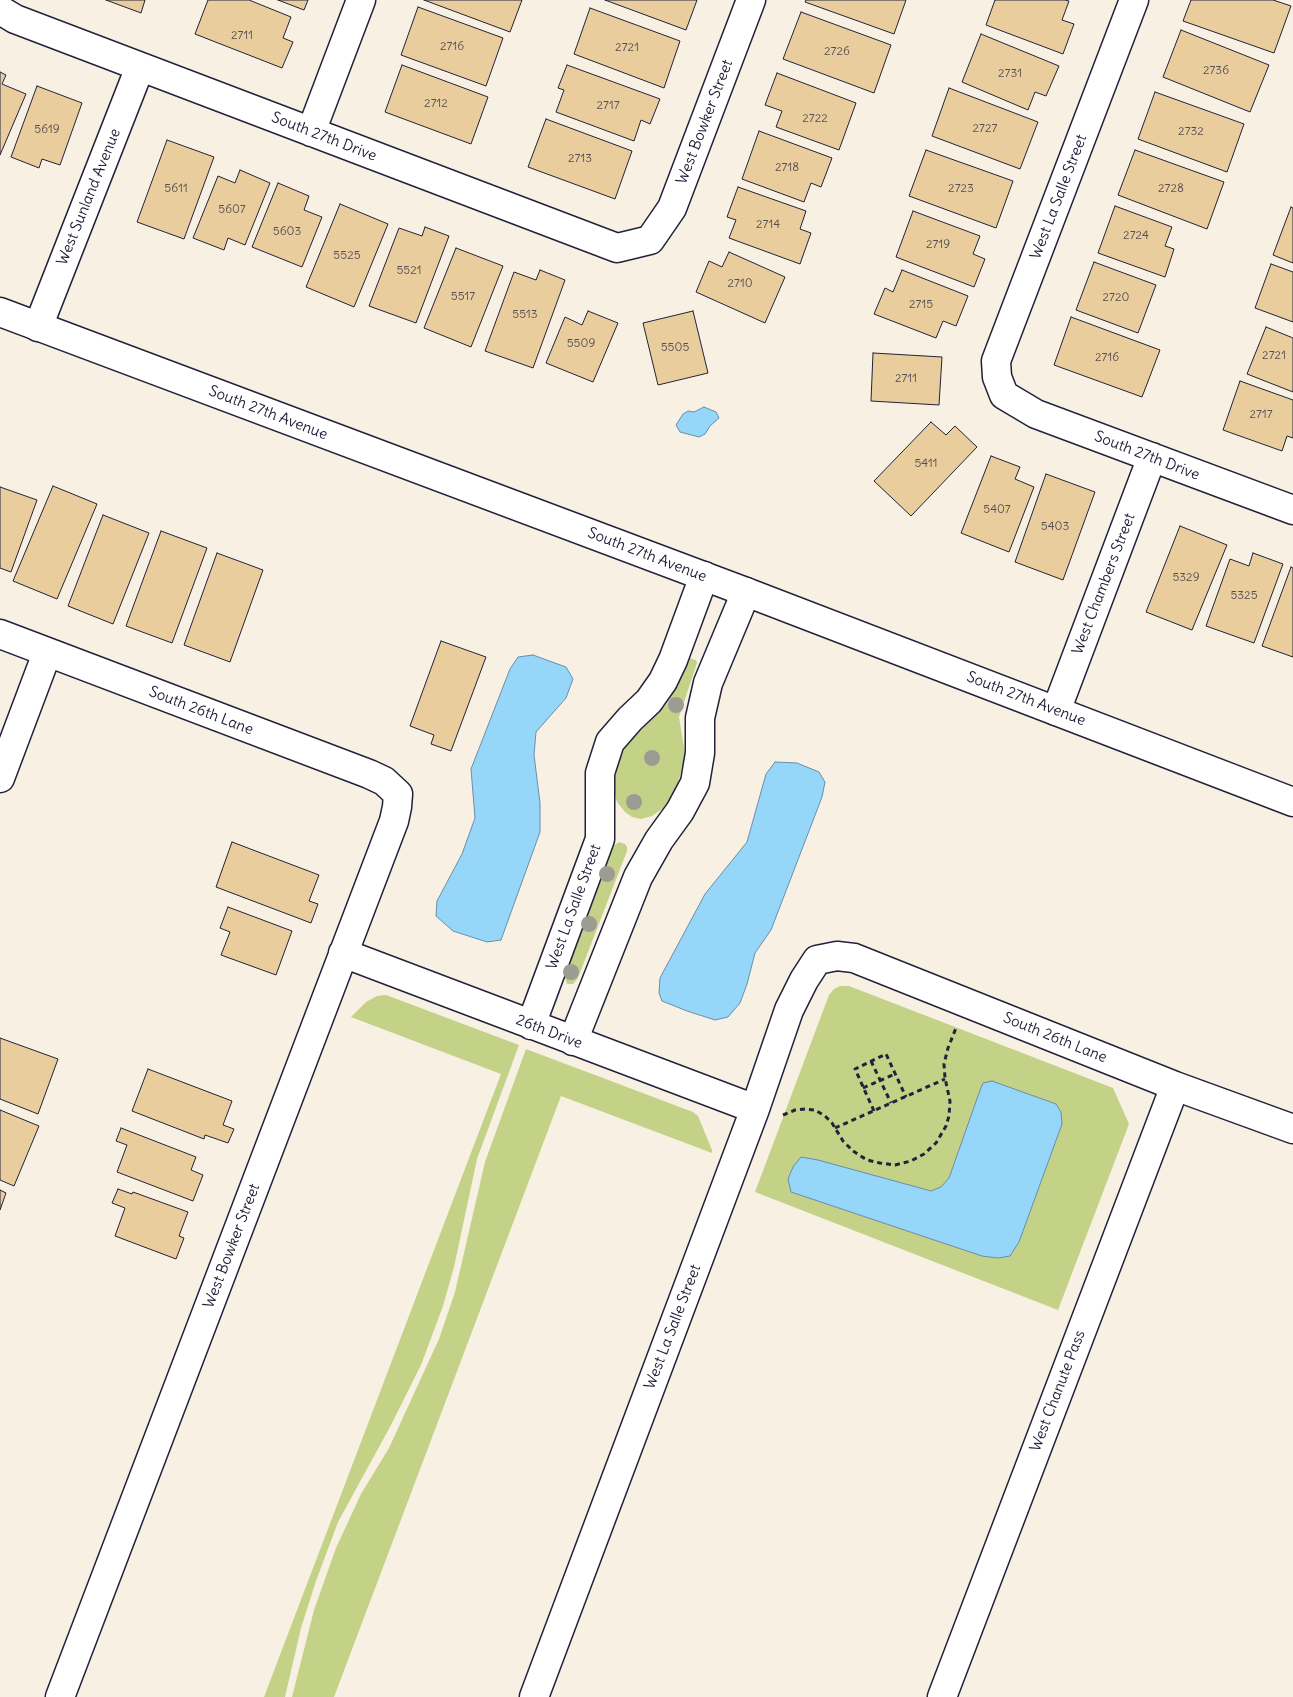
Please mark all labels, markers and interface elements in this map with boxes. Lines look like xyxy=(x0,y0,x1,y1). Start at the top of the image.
house number: 2711 xyxy=(231,29,253,43)
house number: 2716 xyxy=(440,40,464,54)
house number: 2721 xyxy=(615,41,639,55)
house number: 2726 xyxy=(824,45,850,59)
street label: West Bowker Street xyxy=(673,57,737,187)
house number: 2736 xyxy=(1203,64,1229,78)
house number: 2731 xyxy=(998,67,1022,81)
house number: 2712 xyxy=(424,97,448,111)
house number: 2717 xyxy=(596,99,620,113)
street label: South 27th Drive xyxy=(269,109,379,165)
house number: 2722 xyxy=(802,112,828,126)
house number: 2727 xyxy=(973,122,997,136)
house number: 5619 xyxy=(34,123,60,137)
house number: 2732 xyxy=(1178,125,1204,139)
street label: West Sunland Avenue xyxy=(53,126,125,268)
street label: West La Salle Street xyxy=(1027,132,1091,262)
house number: 2713 xyxy=(568,152,592,166)
house number: 2718 xyxy=(775,161,799,175)
house number: 5611 xyxy=(164,182,188,196)
house number: 2723 xyxy=(948,182,974,196)
house number: 2728 xyxy=(1158,182,1184,196)
house number: 5607 xyxy=(218,203,246,217)
house number: 2714 xyxy=(756,218,780,232)
house number: 5603 xyxy=(273,225,301,239)
house number: 2724 xyxy=(1123,229,1149,243)
house number: 2719 xyxy=(926,238,950,252)
house number: 5525 xyxy=(333,249,361,263)
house number: 5521 xyxy=(396,264,422,278)
house number: 2710 xyxy=(727,277,753,291)
house number: 5517 xyxy=(451,290,475,304)
house number: 2720 xyxy=(1103,291,1129,305)
house number: 2715 xyxy=(909,298,933,312)
house number: 5513 xyxy=(512,308,538,322)
house number: 5509 xyxy=(567,337,595,351)
house number: 5505 xyxy=(661,341,689,355)
house number: 2721 xyxy=(1262,349,1286,363)
house number: 2716 xyxy=(1095,351,1119,365)
house number: 2711 xyxy=(895,372,917,386)
street label: South 27th Avenue xyxy=(206,382,330,444)
house number: 2717 xyxy=(1249,408,1273,422)
street label: South 27th Drive xyxy=(1092,428,1202,484)
house number: 5411 xyxy=(914,457,938,471)
house number: 5407 xyxy=(983,503,1011,517)
street label: West Chambers Street xyxy=(1069,511,1139,657)
house number: 5403 xyxy=(1041,520,1069,534)
street label: South 27th Avenue xyxy=(585,524,709,586)
house number: 5329 xyxy=(1172,571,1200,585)
house number: 5325 xyxy=(1230,589,1258,603)
street label: South 27th Avenue xyxy=(964,668,1088,730)
street label: South 26th Lane xyxy=(146,683,256,739)
street label: West La Salle Street xyxy=(543,842,605,972)
street label: South 26th Lane xyxy=(1000,1009,1110,1067)
street label: 26th Drive xyxy=(513,1011,585,1053)
street label: West Bowker Street xyxy=(200,1181,264,1311)
street label: West La Salle Street xyxy=(641,1262,705,1392)
street label: West Chanute Pass xyxy=(1027,1328,1089,1454)

